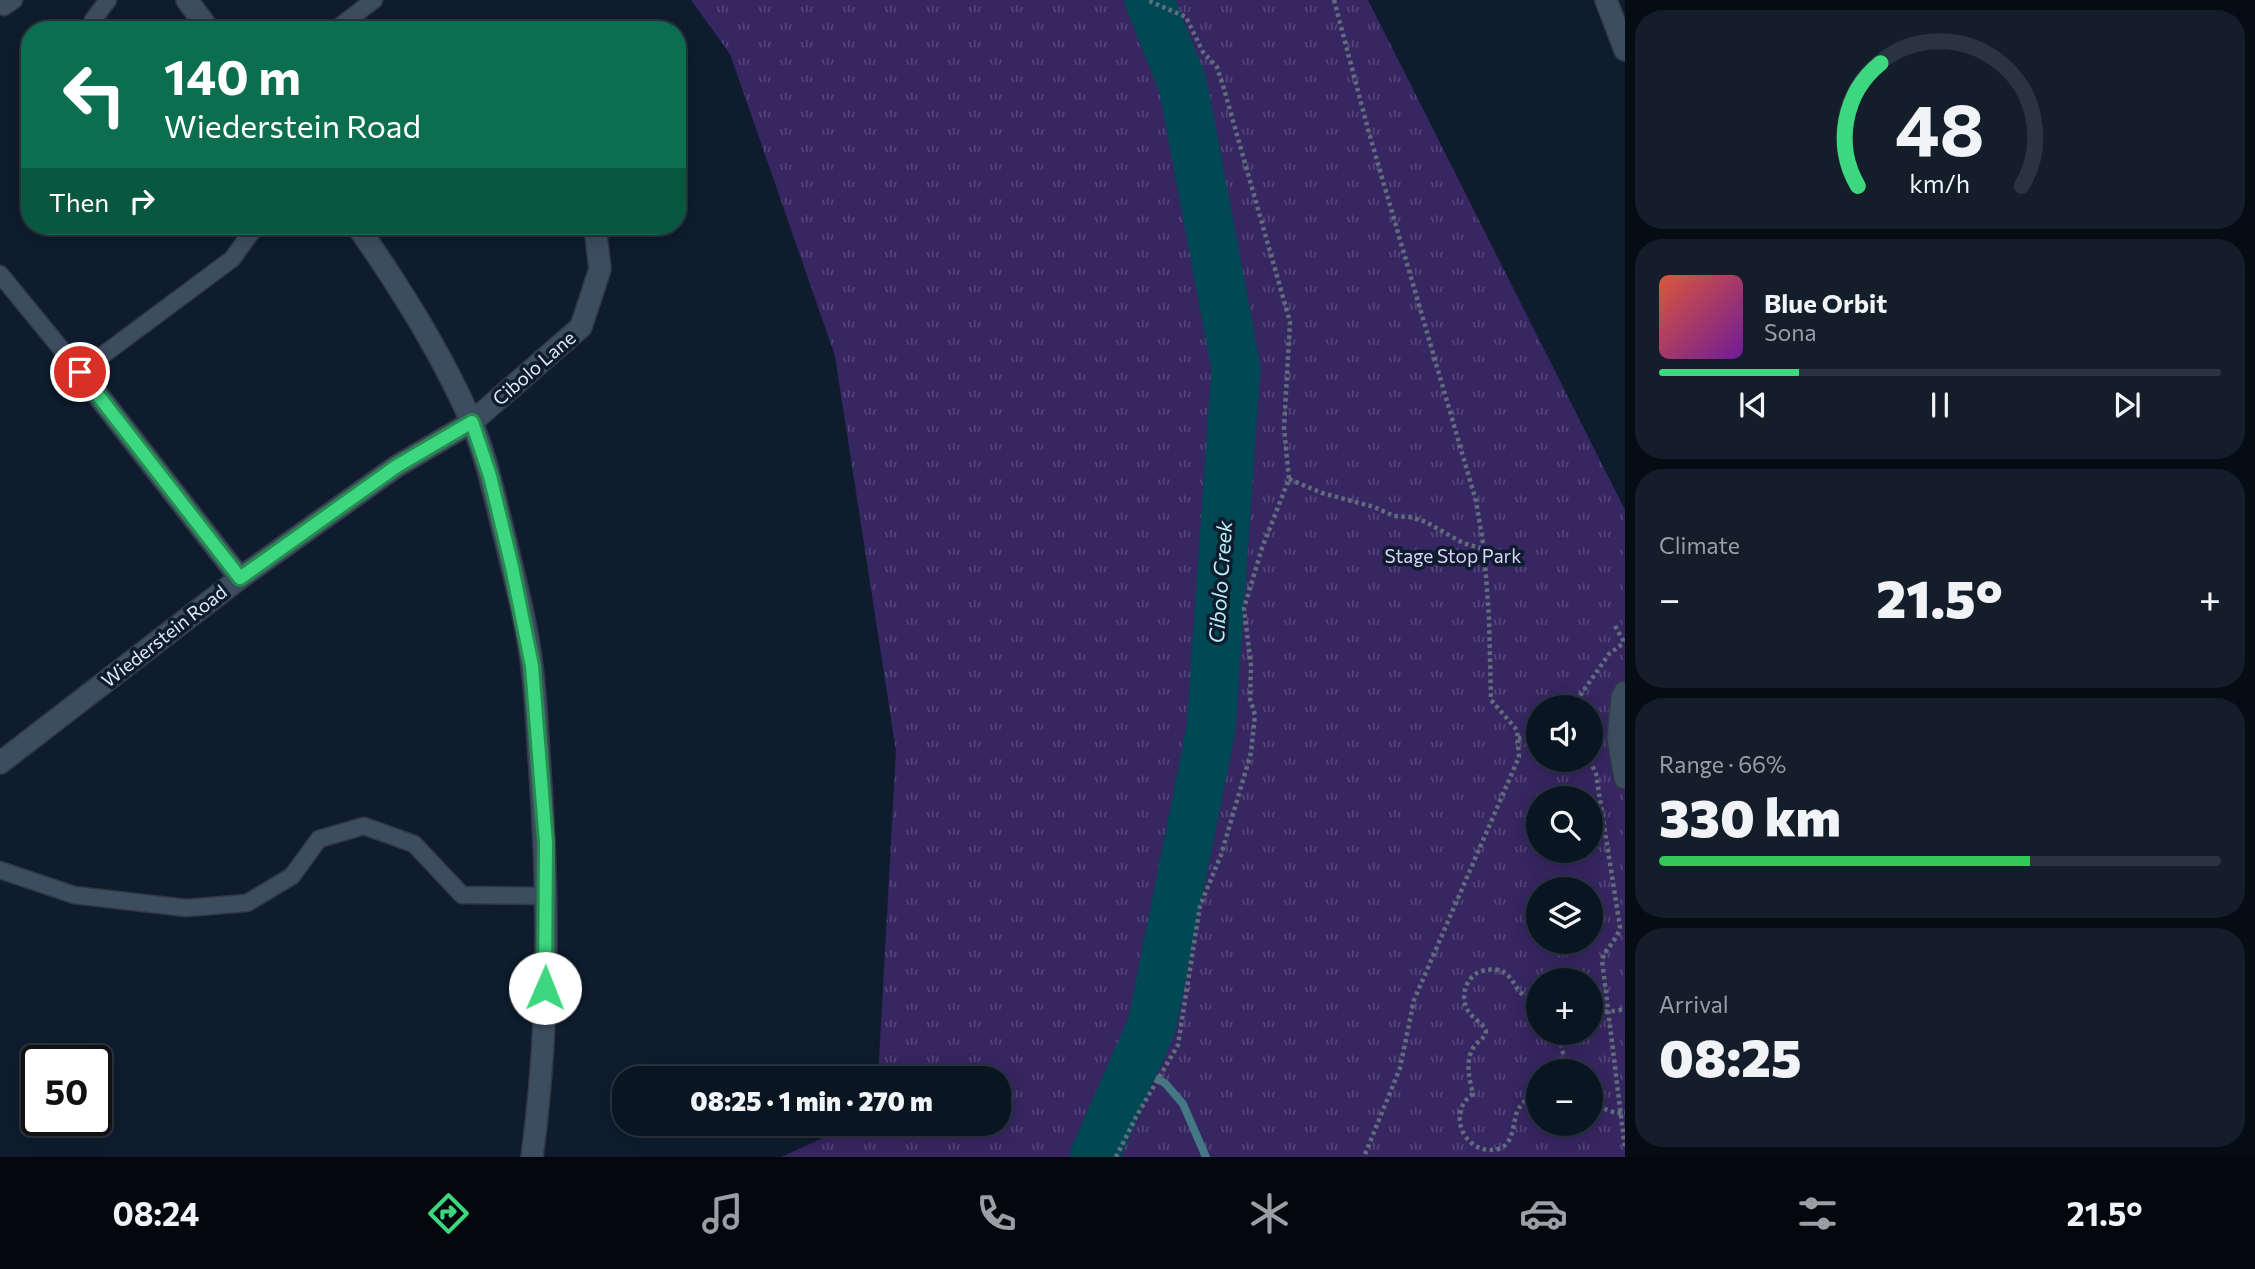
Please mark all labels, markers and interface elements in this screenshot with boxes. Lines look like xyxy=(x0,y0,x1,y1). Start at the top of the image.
text: 140 m xyxy=(164,45,301,105)
icon: left xyxy=(49,49,140,140)
text: 48 xyxy=(1895,82,1985,171)
text: Wiederstein Road xyxy=(164,105,421,145)
text: km/h xyxy=(1910,168,1970,198)
icon: right xyxy=(123,182,161,220)
text: Then xyxy=(49,186,109,217)
text: Blue Orbit xyxy=(1764,287,1887,318)
text: Sona xyxy=(1764,318,1816,346)
street label: Cibolo Lane xyxy=(488,325,580,410)
pin xyxy=(50,342,110,402)
icon: arrive xyxy=(61,353,99,391)
icon: previous xyxy=(1734,386,1772,424)
icon: pause xyxy=(1921,386,1959,424)
icon: next xyxy=(2108,386,2146,424)
water label: Cibolo Creek xyxy=(1203,519,1236,644)
text: Climate xyxy=(1659,531,1740,559)
park label: Stage Stop Park xyxy=(1384,544,1522,567)
text: 21.5° xyxy=(1876,565,2003,629)
text: − xyxy=(1659,574,1681,621)
text: + xyxy=(2199,574,2221,621)
street label: Wiederstein Road xyxy=(96,580,231,692)
map controls xyxy=(1526,695,1603,1136)
button: sound xyxy=(1526,695,1603,772)
text: Range · 66% xyxy=(1659,750,1786,778)
text: 330 km xyxy=(1659,784,1841,848)
button: search xyxy=(1526,786,1603,863)
button: layers xyxy=(1526,877,1603,954)
position arrow xyxy=(508,951,582,1025)
button: + xyxy=(1526,968,1603,1045)
text: Arrival xyxy=(1659,990,1729,1018)
text: 08:25 xyxy=(1659,1024,1802,1088)
speed limit sign: 50 xyxy=(21,1045,112,1136)
button: − xyxy=(1526,1059,1603,1136)
text: 08:25 · 1 min · 270 m xyxy=(690,1085,933,1116)
icon: directions xyxy=(424,1189,473,1238)
icon: music xyxy=(698,1189,747,1238)
icon: phone xyxy=(972,1189,1021,1238)
icon: climate xyxy=(1245,1189,1294,1238)
icon: car xyxy=(1519,1189,1568,1238)
icon: filters xyxy=(1793,1189,1842,1238)
text: 08:24 xyxy=(112,1193,199,1233)
text: 21.5° xyxy=(2067,1193,2143,1233)

